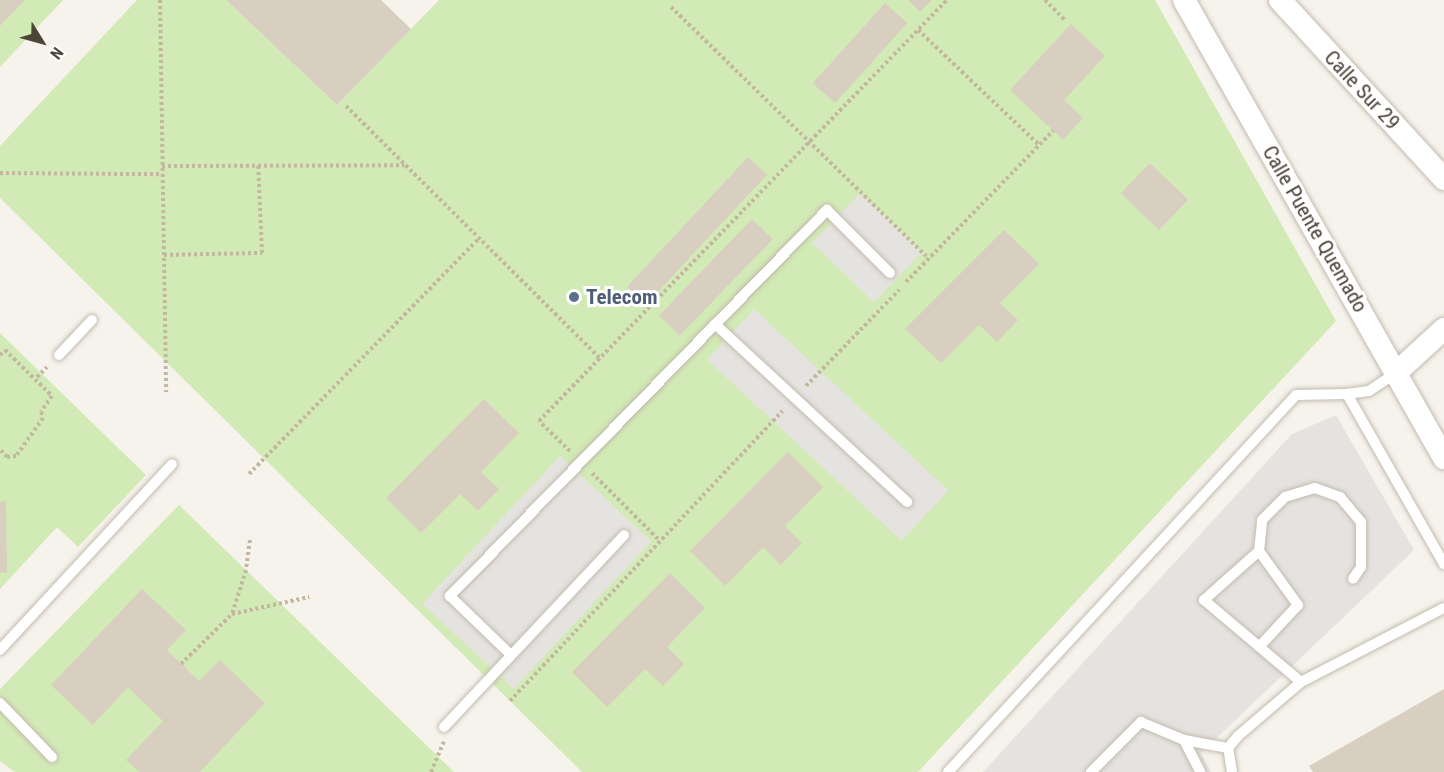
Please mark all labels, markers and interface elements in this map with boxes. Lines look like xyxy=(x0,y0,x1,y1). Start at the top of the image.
north arrow xyxy=(12,12,72,72)
text: N xyxy=(46,43,67,63)
street label: Calle Sur 29 xyxy=(1319,45,1405,135)
street label: Calle Puente Quemado xyxy=(1257,141,1373,317)
place label: Telecom xyxy=(586,284,658,310)
marker: Telecom xyxy=(567,290,581,304)

